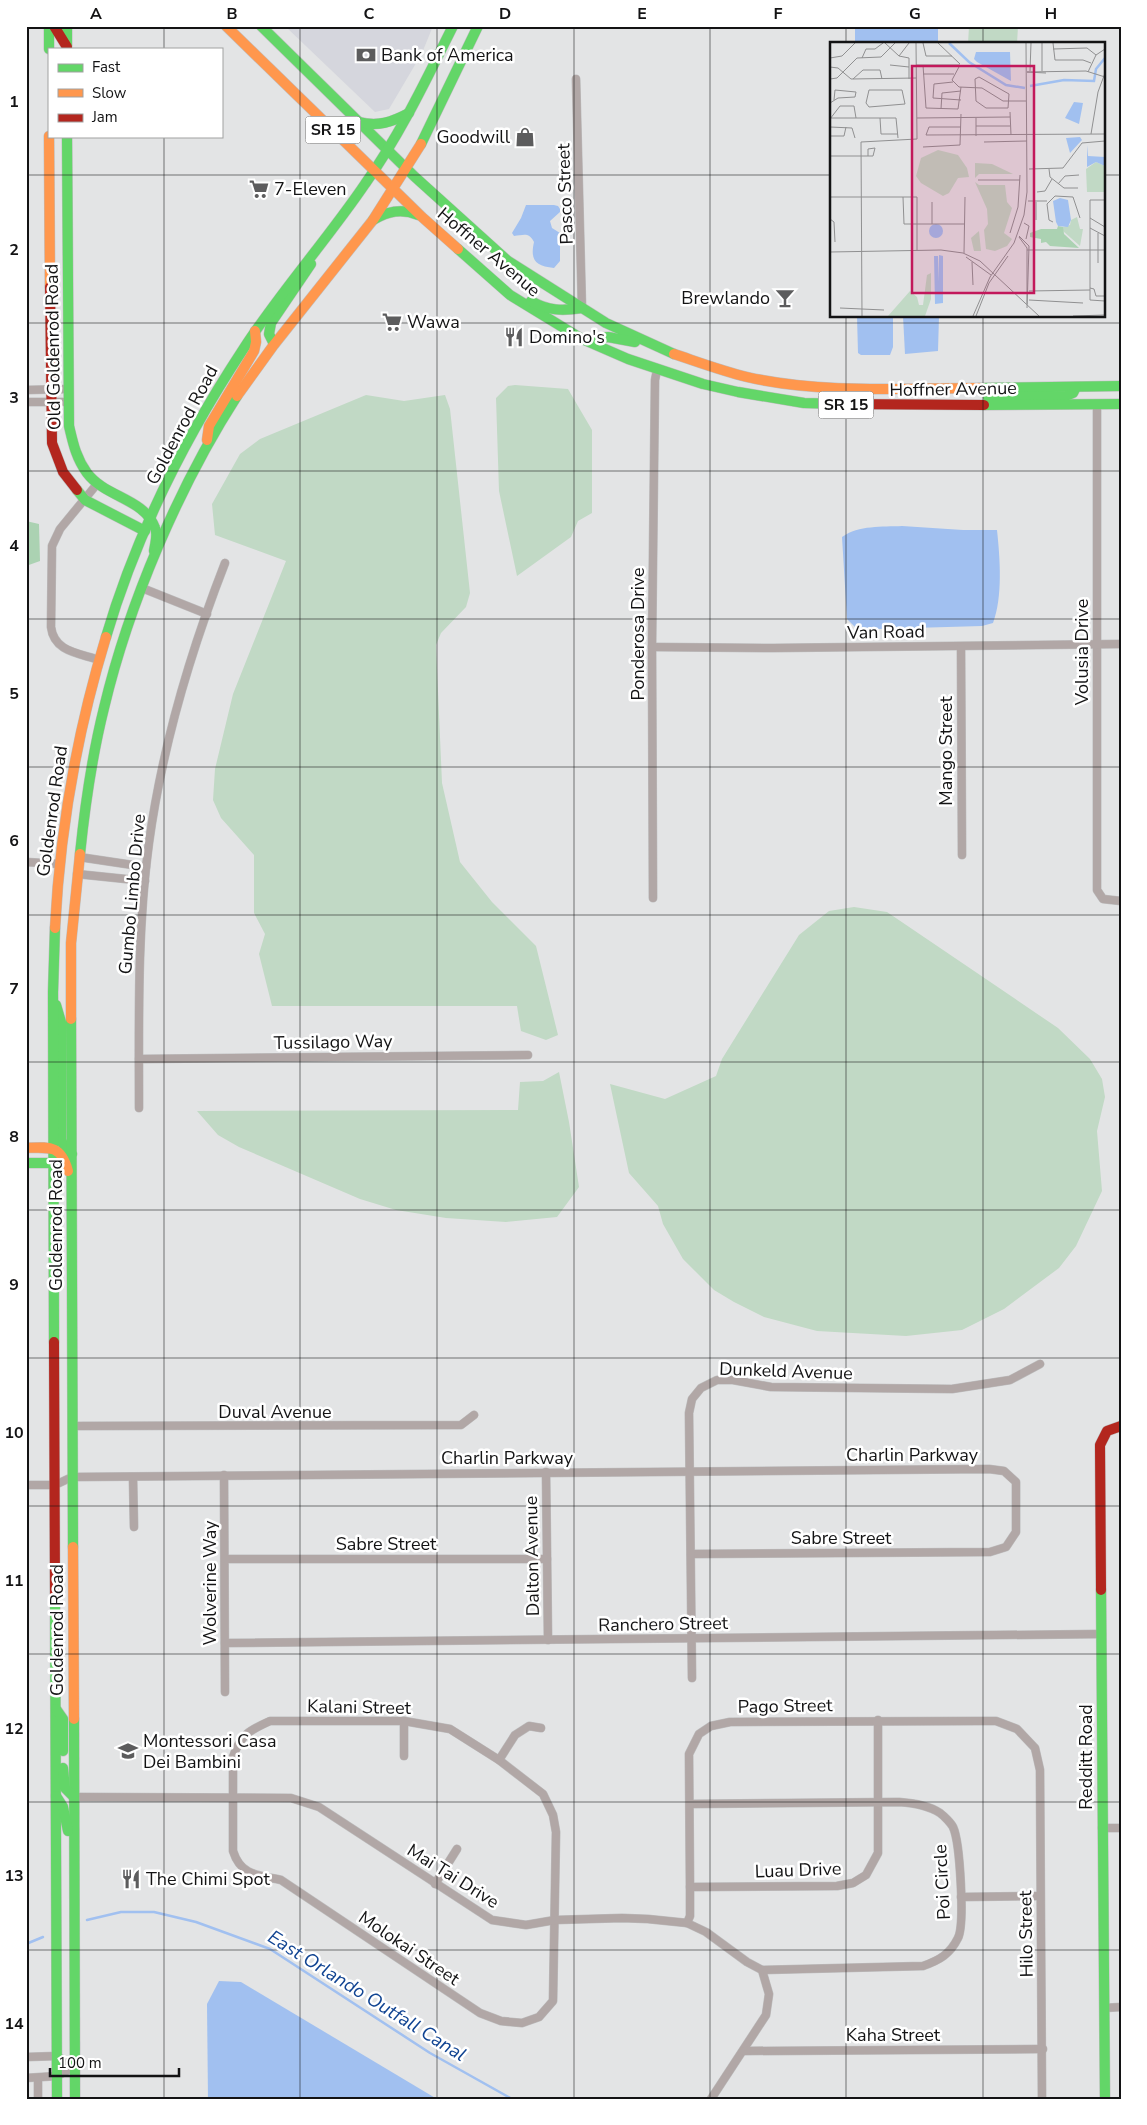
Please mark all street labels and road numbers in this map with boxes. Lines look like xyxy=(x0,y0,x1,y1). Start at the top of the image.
road number: SR 15 xyxy=(306,116,360,144)
street label: Pasco Street xyxy=(551,142,579,245)
street label: Hoffner Avenue xyxy=(432,202,546,302)
street label: Old Goldenrod Road xyxy=(40,264,66,430)
street label: Goldenrod Road xyxy=(140,361,224,489)
street label: Hoffner Avenue xyxy=(889,376,1017,402)
road number: SR 15 xyxy=(818,392,874,418)
street label: Ponderosa Drive xyxy=(626,567,650,701)
street label: Volusia Drive xyxy=(1070,599,1094,706)
street label: Van Road xyxy=(846,619,925,645)
street label: Mango Street xyxy=(934,696,958,806)
street label: Goldenrod Road xyxy=(31,744,73,878)
street label: Gumbo Limbo Drive xyxy=(113,813,151,975)
street label: Tussilago Way xyxy=(273,1029,393,1055)
street label: Goldenrod Road xyxy=(44,1159,68,1291)
street label: Dunkeld Avenue xyxy=(719,1357,853,1385)
street label: Duval Avenue xyxy=(218,1400,332,1424)
street label: Charlin Parkway xyxy=(846,1443,979,1467)
street label: Charlin Parkway xyxy=(441,1446,574,1470)
street label: Dalton Avenue xyxy=(519,1496,545,1616)
street label: Wolverine Way xyxy=(198,1520,222,1646)
street label: Sabre Street xyxy=(791,1526,892,1550)
street label: Sabre Street xyxy=(336,1532,437,1556)
street label: Goldenrod Road xyxy=(45,1564,69,1696)
street label: Ranchero Street xyxy=(598,1611,729,1637)
street label: Pago Street xyxy=(737,1693,833,1719)
street label: Kalani Street xyxy=(307,1694,412,1720)
street label: Redditt Road xyxy=(1074,1704,1098,1810)
street label: Mai Tai Drive xyxy=(402,1838,504,1914)
street label: Poi Circle xyxy=(928,1844,956,1920)
street label: Luau Drive xyxy=(754,1856,842,1884)
street label: Hilo Street xyxy=(1013,1890,1039,1978)
street label: Molokai Street xyxy=(354,1905,465,1991)
street label: Kaha Street xyxy=(846,2023,941,2047)

